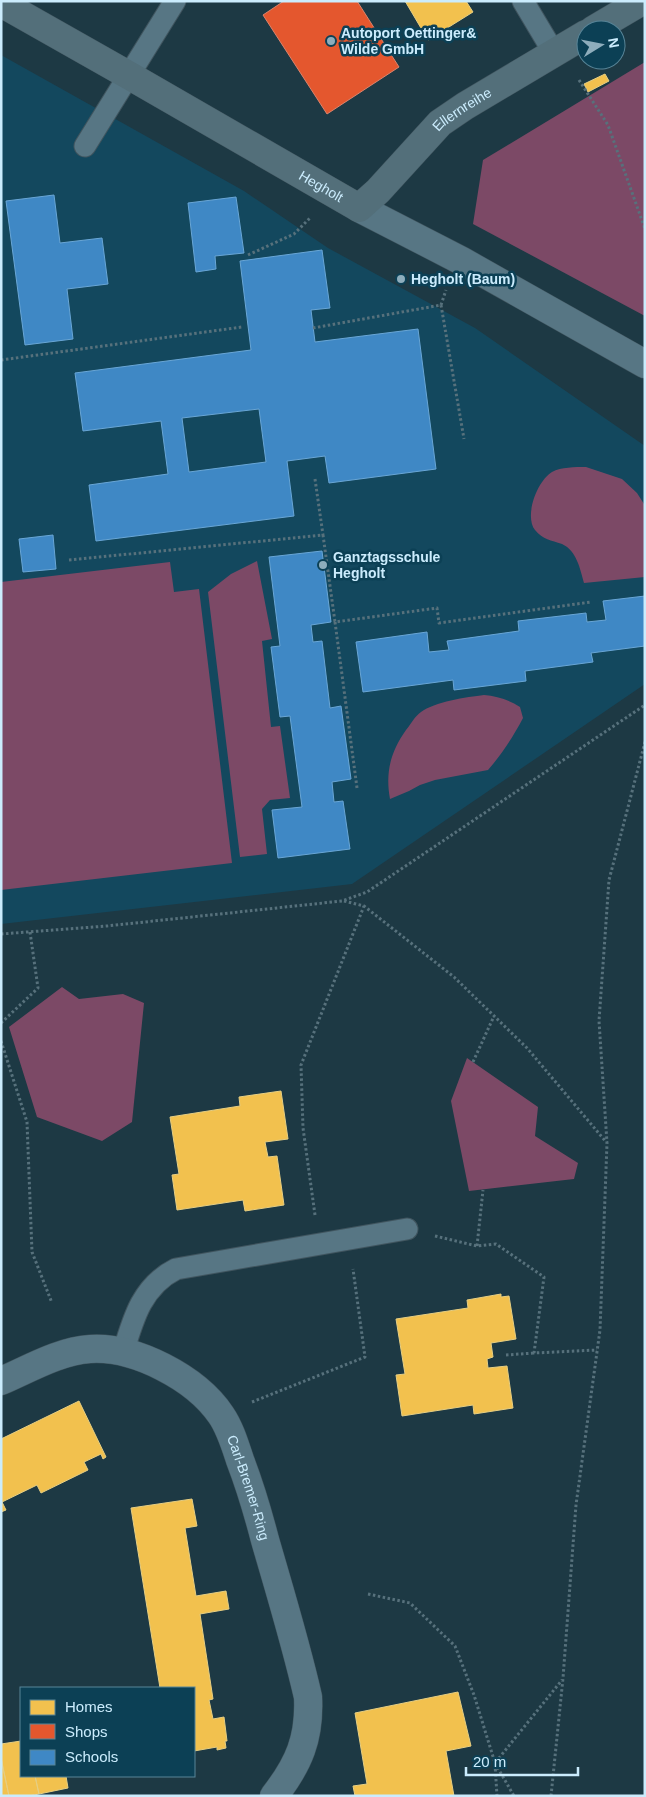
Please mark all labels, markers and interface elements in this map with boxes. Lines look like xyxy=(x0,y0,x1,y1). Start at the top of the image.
north arrow xyxy=(576,20,626,70)
place label: Autoport Oettinger& Wilde GmbH xyxy=(341,25,476,57)
marker: Autoport Oettinger& Wilde GmbH xyxy=(325,35,337,47)
text: N xyxy=(605,36,623,49)
street label: Ellernreihe xyxy=(429,84,494,134)
street label: Hegholt xyxy=(296,167,346,205)
place label: Hegholt (Baum) xyxy=(411,271,515,287)
marker: Hegholt (Baum) xyxy=(395,273,407,285)
place label: Ganztagsschule Hegholt xyxy=(333,549,441,581)
marker: Ganztagsschule Hegholt xyxy=(317,559,329,571)
street label: Carl-Bremer-Ring xyxy=(224,1433,273,1542)
legend xyxy=(20,1687,195,1777)
text: Homes xyxy=(65,1698,113,1715)
text: Shops xyxy=(65,1723,108,1740)
scale bar xyxy=(466,1744,578,1776)
text: Schools xyxy=(65,1748,118,1765)
text: 20 m xyxy=(473,1753,506,1770)

